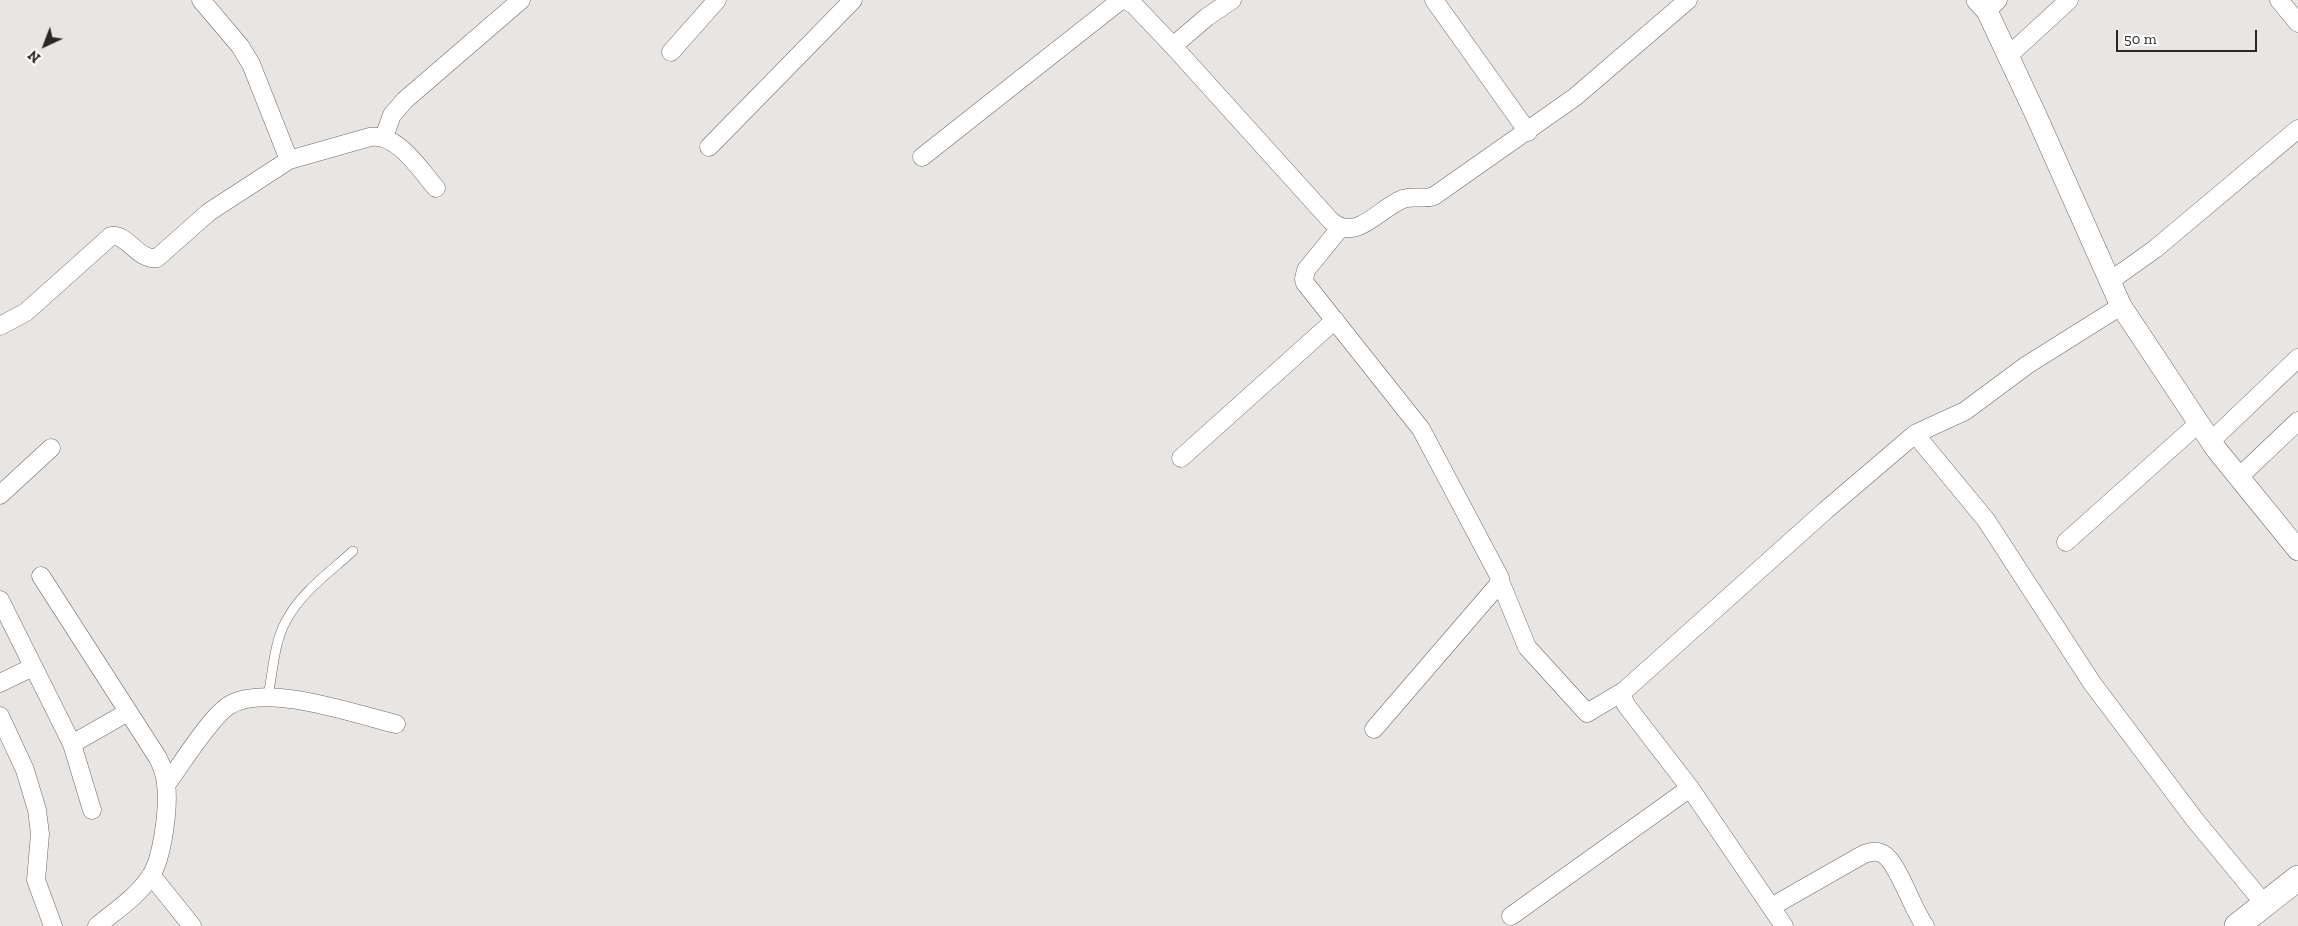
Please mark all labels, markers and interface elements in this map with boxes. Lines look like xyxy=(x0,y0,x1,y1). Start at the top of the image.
north arrow xyxy=(20,20,70,70)
scale bar xyxy=(2118,20,2259,52)
text: 50 m xyxy=(2124,30,2157,48)
text: N xyxy=(25,46,44,66)

